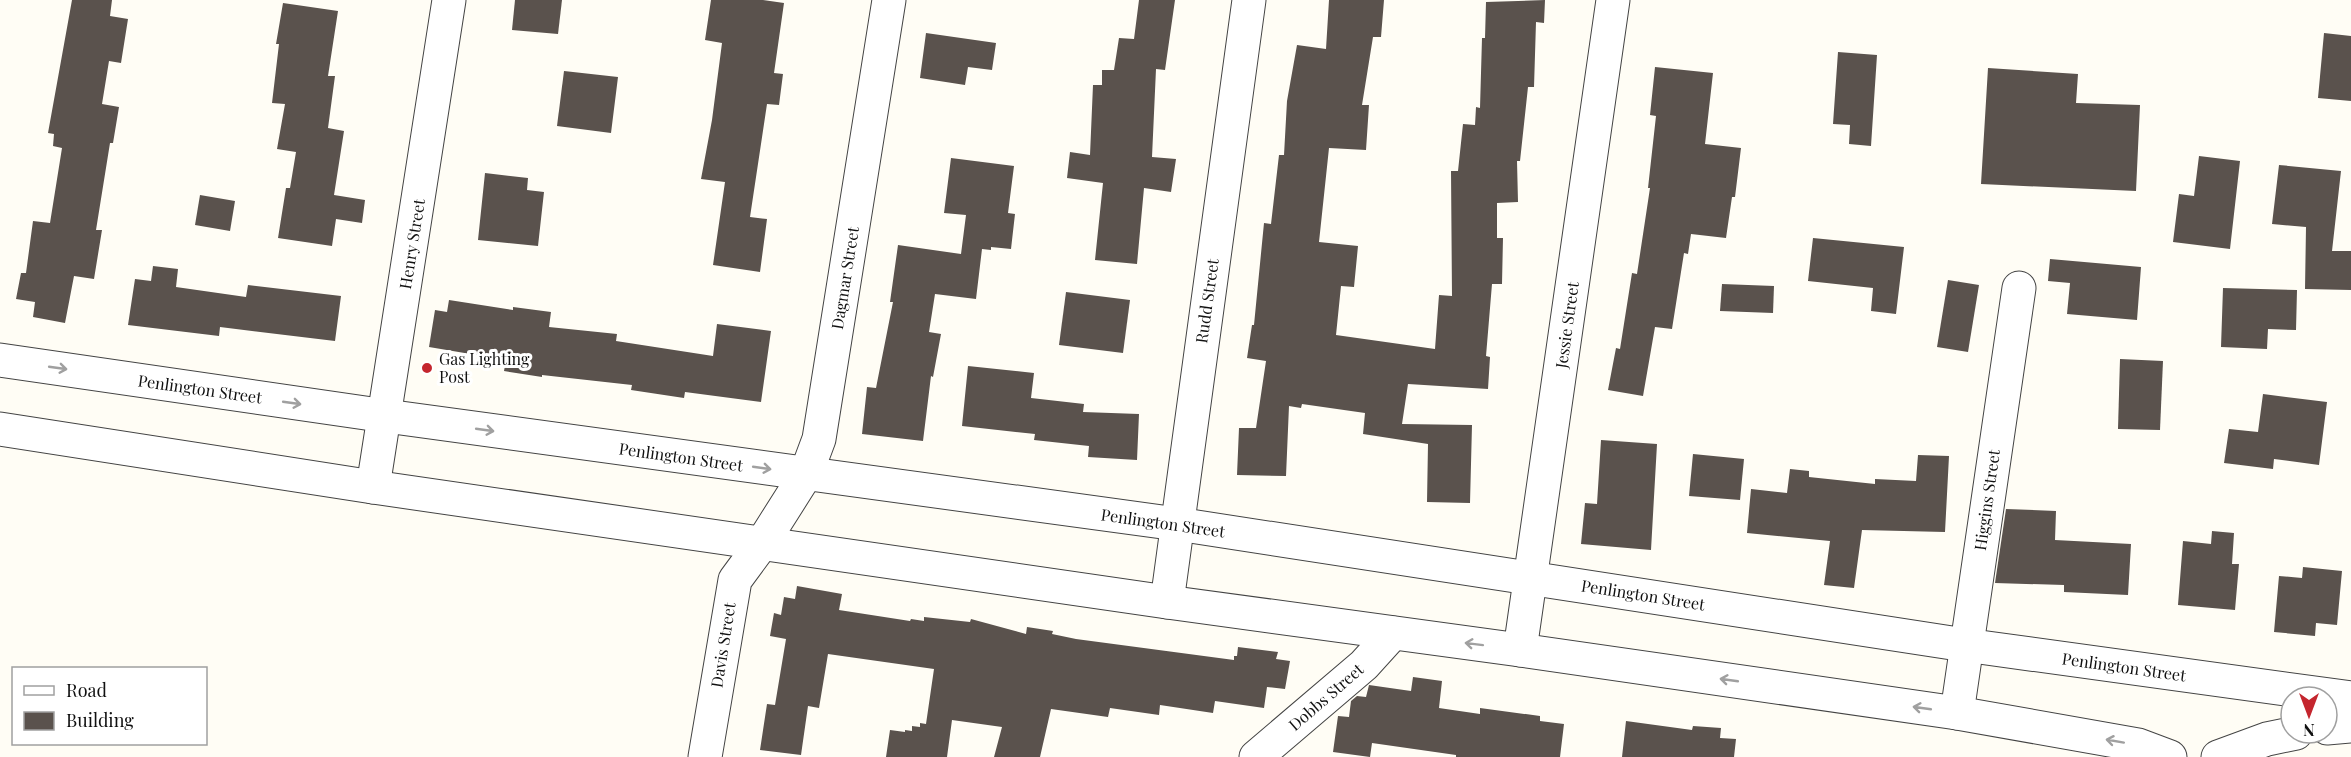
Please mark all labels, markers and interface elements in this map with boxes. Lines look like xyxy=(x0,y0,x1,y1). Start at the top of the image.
street label: Henry Street xyxy=(394,197,429,291)
street label: Dagmar Street xyxy=(826,225,863,331)
street label: Rudd Street xyxy=(1190,257,1223,345)
street label: Jessie Street xyxy=(1550,280,1583,370)
place label: Gas Lighting Post xyxy=(439,348,530,387)
marker: Gas Lighting Post xyxy=(420,361,434,375)
one-way arrow xyxy=(47,363,67,374)
street label: Penlington Street xyxy=(137,369,264,408)
one-way arrow xyxy=(282,397,302,408)
one-way arrow xyxy=(475,425,495,436)
street label: Penlington Street xyxy=(618,437,745,476)
street label: Higgins Street xyxy=(1969,448,2004,552)
one-way arrow xyxy=(751,463,771,474)
street label: Penlington Street xyxy=(1100,503,1227,542)
street label: Penlington Street xyxy=(1580,574,1707,615)
street label: Davis Street xyxy=(705,600,740,689)
one-way arrow xyxy=(1464,638,1484,649)
street label: Penlington Street xyxy=(2061,647,2188,686)
street label: Dobbs Street xyxy=(1284,658,1368,735)
legend xyxy=(12,667,207,745)
one-way arrow xyxy=(1720,674,1740,685)
text: Road xyxy=(66,678,107,702)
north arrow xyxy=(2279,685,2339,745)
one-way arrow xyxy=(1913,703,1933,714)
text: Building xyxy=(66,708,134,732)
text: N xyxy=(2303,720,2315,741)
one-way arrow xyxy=(2105,735,2125,746)

